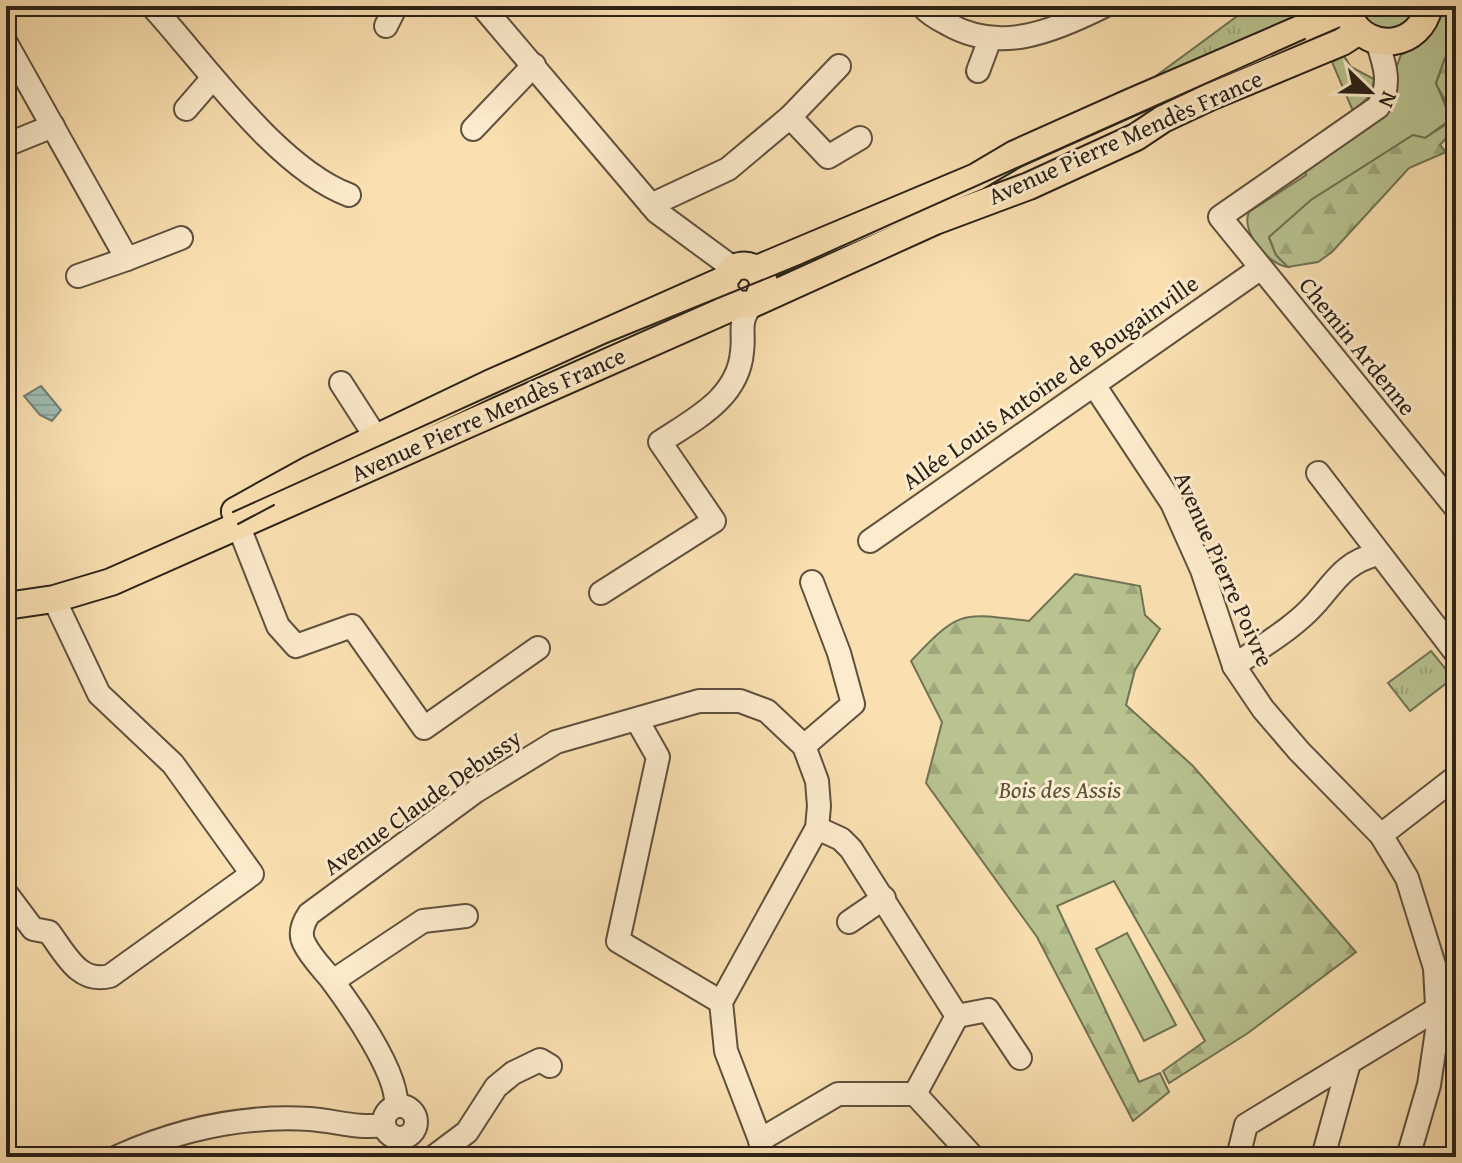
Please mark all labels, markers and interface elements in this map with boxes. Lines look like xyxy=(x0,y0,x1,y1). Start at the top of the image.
north arrow xyxy=(1330,52,1410,132)
street label: Avenue Pierre Mendès France xyxy=(982,61,1268,213)
text: N xyxy=(1371,87,1406,113)
street label: Allée Louis Antoine de Bougainville xyxy=(895,266,1205,498)
street label: Chemin Ardenne xyxy=(1291,269,1425,423)
street label: Avenue Pierre Mendès France xyxy=(345,338,631,490)
street label: Avenue Pierre Poivre xyxy=(1165,466,1283,672)
street label: Avenue Claude Debussy xyxy=(316,720,528,884)
park label: Bois des Assis xyxy=(998,772,1122,807)

